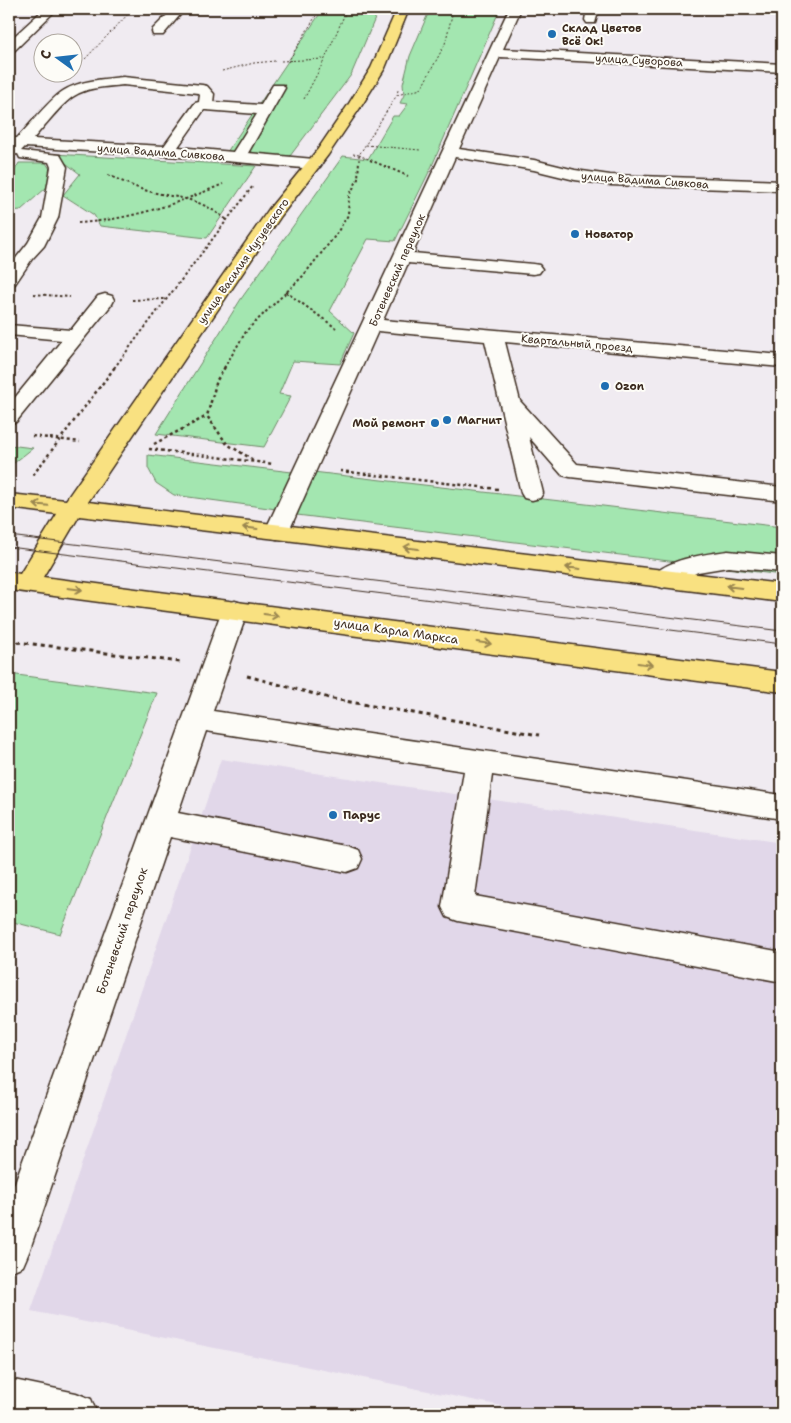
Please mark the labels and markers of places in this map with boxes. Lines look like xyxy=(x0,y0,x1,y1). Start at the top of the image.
place label: Склад Цветов Всё Ок! xyxy=(562,21,641,49)
marker: Склад Цветов Всё Ок! xyxy=(546,28,558,40)
place label: Новатор xyxy=(585,227,634,242)
marker: Новатор xyxy=(569,228,581,240)
place label: Ozon xyxy=(615,379,645,394)
marker: Ozon xyxy=(599,380,611,392)
place label: Магнит xyxy=(457,413,502,428)
marker: Магнит xyxy=(441,414,453,426)
place label: Мой ремонт xyxy=(352,416,425,431)
marker: Мой ремонт xyxy=(429,417,441,429)
place label: Парус xyxy=(343,807,380,823)
marker: Парус xyxy=(327,809,339,821)

